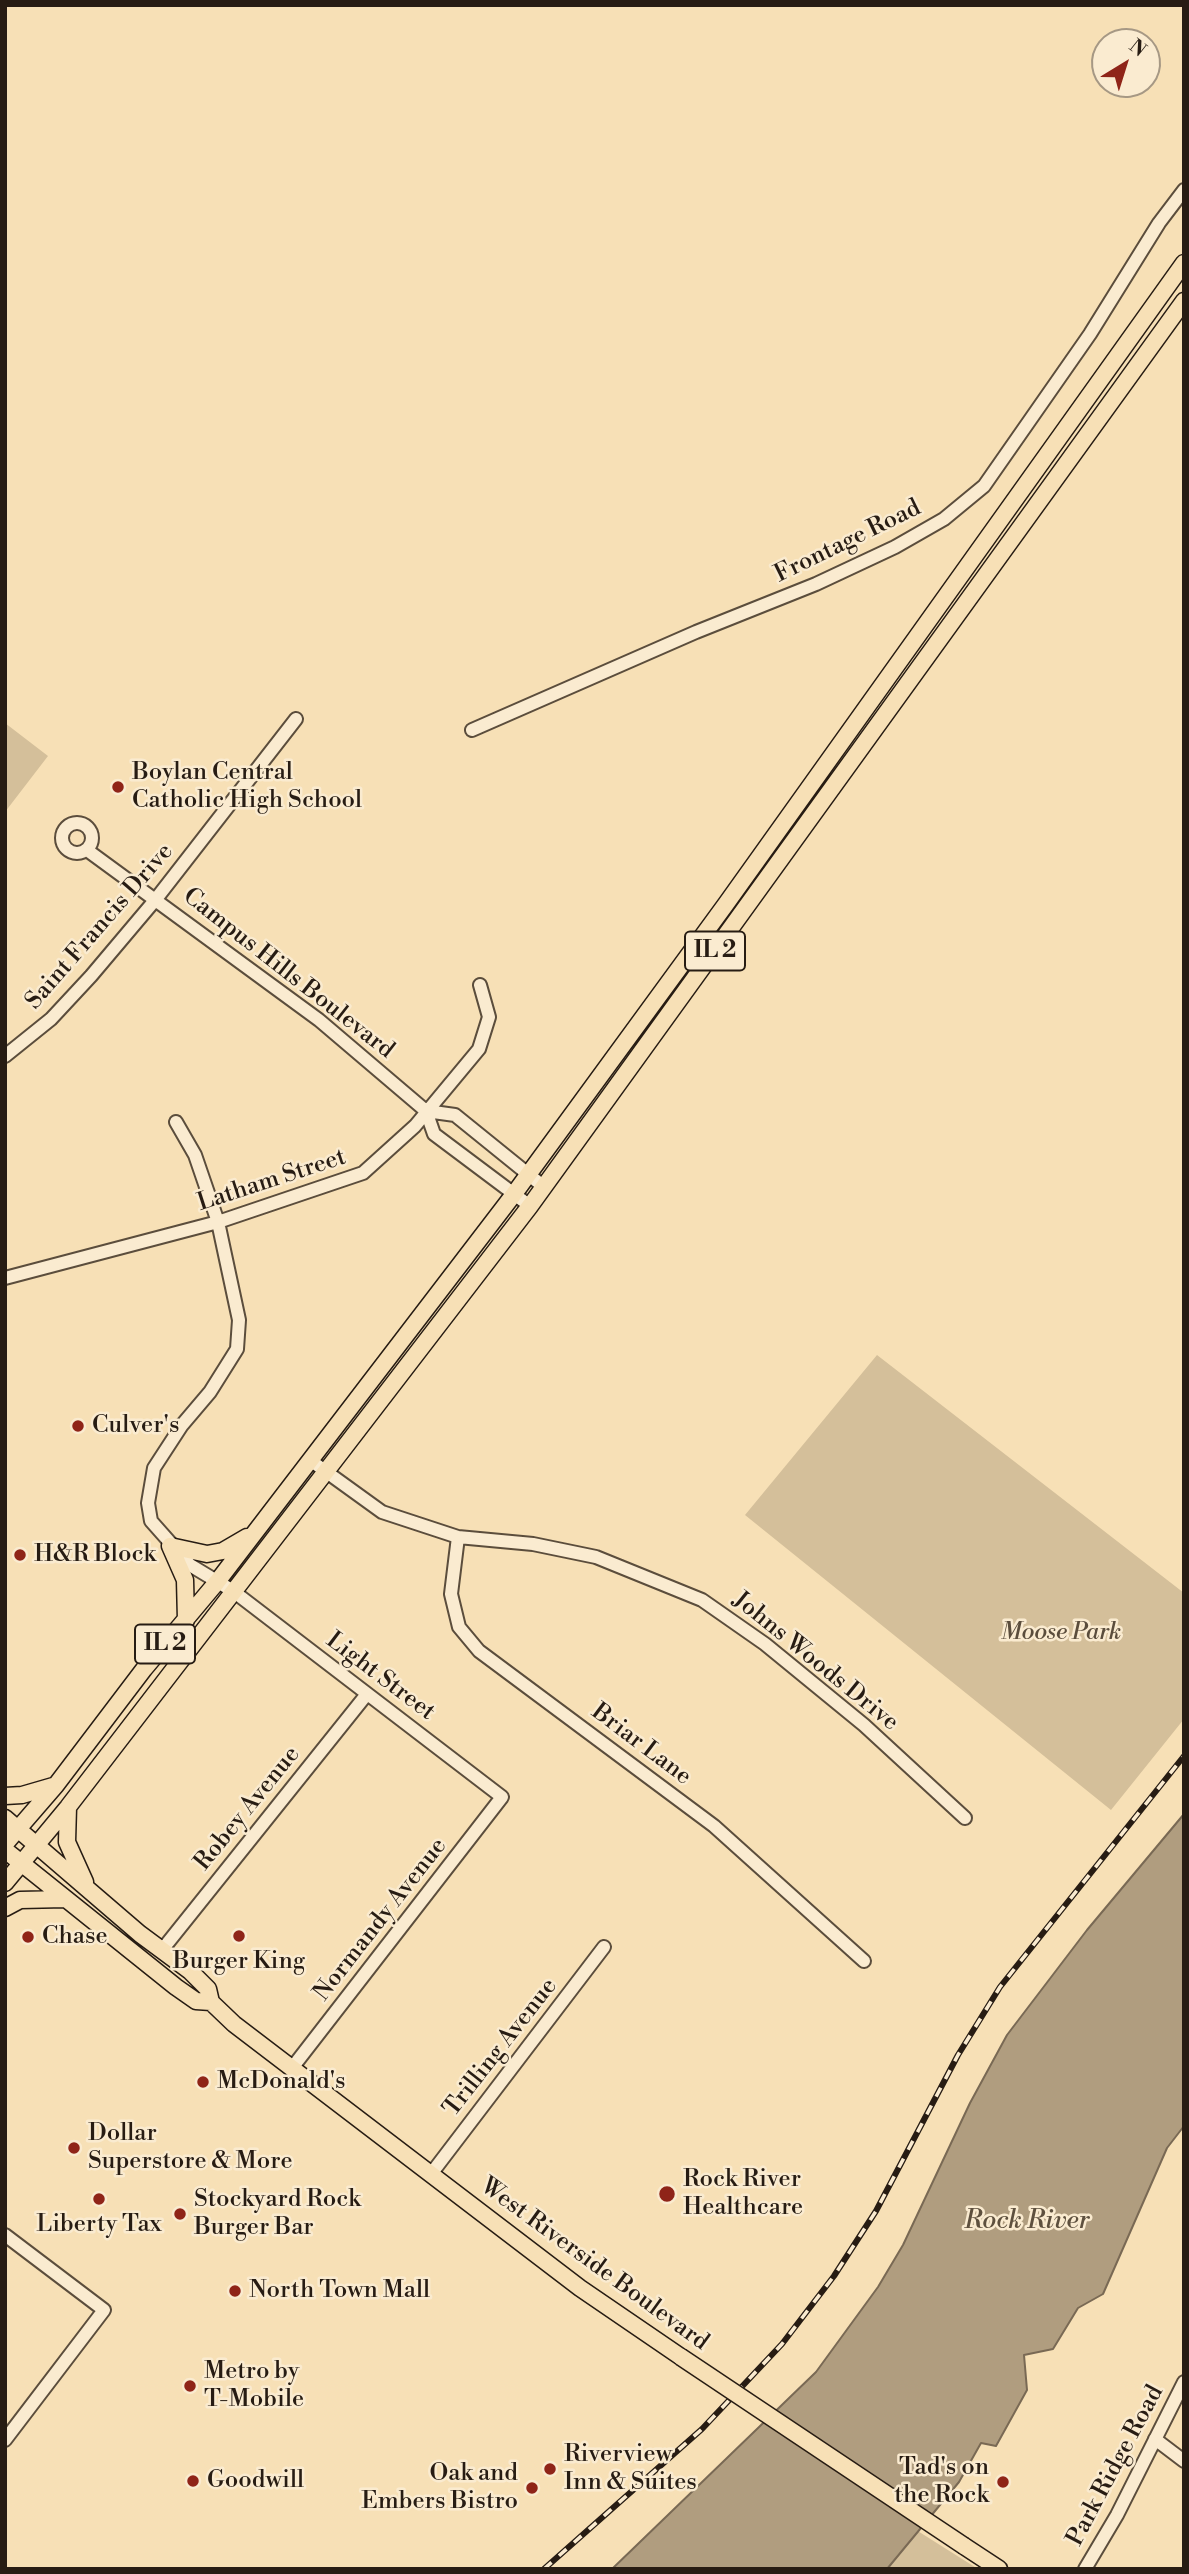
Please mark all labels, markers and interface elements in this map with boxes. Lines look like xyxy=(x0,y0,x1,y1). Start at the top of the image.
north arrow xyxy=(1091,28,1161,98)
text: N xyxy=(1124,34,1151,62)
street label: Frontage Road xyxy=(770,494,926,590)
place label: Boylan Central Catholic High School xyxy=(132,759,362,815)
marker: Boylan Central Catholic High School xyxy=(110,779,126,795)
street label: Saint Francis Drive xyxy=(20,838,180,1016)
street label: Campus Hills Boulevard xyxy=(177,883,399,1065)
road number: IL 2 xyxy=(685,932,745,970)
street label: Latham Street xyxy=(194,1143,350,1219)
place label: Culver's xyxy=(92,1412,179,1440)
marker: Culver's xyxy=(70,1418,86,1434)
place label: H&R Block xyxy=(34,1541,156,1569)
marker: H&R Block xyxy=(12,1547,28,1563)
street label: Johns Woods Drive xyxy=(726,1586,904,1738)
park label: Moose Park xyxy=(1001,1619,1121,1647)
road number: IL 2 xyxy=(135,1624,195,1664)
street label: Light Street xyxy=(320,1627,440,1727)
street label: Briar Lane xyxy=(585,1698,697,1792)
street label: Robey Avenue xyxy=(189,1741,307,1877)
street label: Normandy Avenue xyxy=(308,1833,454,2007)
place label: Chase xyxy=(42,1923,108,1951)
marker: Burger King xyxy=(231,1928,247,1944)
marker: Chase xyxy=(20,1929,36,1945)
place label: Burger King xyxy=(173,1948,305,1976)
street label: Trilling Avenue xyxy=(438,1973,564,2123)
place label: McDonald's xyxy=(217,2068,346,2096)
marker: McDonald's xyxy=(195,2074,211,2090)
place label: Dollar Superstore & More xyxy=(88,2120,293,2176)
marker: Dollar Superstore & More xyxy=(66,2140,82,2156)
place label: Rock River Healthcare xyxy=(683,2166,803,2222)
street label: West Riverside Boulevard xyxy=(474,2172,714,2358)
marker: Rock River Healthcare xyxy=(657,2184,677,2204)
place label: Stockyard Rock Burger Bar xyxy=(194,2186,361,2242)
marker: Liberty Tax xyxy=(91,2191,107,2207)
marker: Stockyard Rock Burger Bar xyxy=(172,2206,188,2222)
water label: Rock River xyxy=(964,2206,1090,2238)
place label: Liberty Tax xyxy=(36,2211,162,2239)
place label: North Town Mall xyxy=(249,2277,430,2305)
marker: North Town Mall xyxy=(227,2283,243,2299)
place label: Metro by T-Mobile xyxy=(204,2358,304,2414)
marker: Metro by T-Mobile xyxy=(182,2378,198,2394)
street label: Park Ridge Road xyxy=(1062,2381,1170,2551)
place label: Riverview Inn & Suites xyxy=(564,2441,697,2497)
place label: Tad's on the Rock xyxy=(894,2454,989,2510)
place label: Oak and Embers Bistro xyxy=(361,2460,518,2516)
marker: Riverview Inn & Suites xyxy=(542,2461,558,2477)
place label: Goodwill xyxy=(207,2467,304,2495)
marker: Goodwill xyxy=(185,2473,201,2489)
marker: Tad's on the Rock xyxy=(995,2474,1011,2490)
marker: Oak and Embers Bistro xyxy=(524,2480,540,2496)

